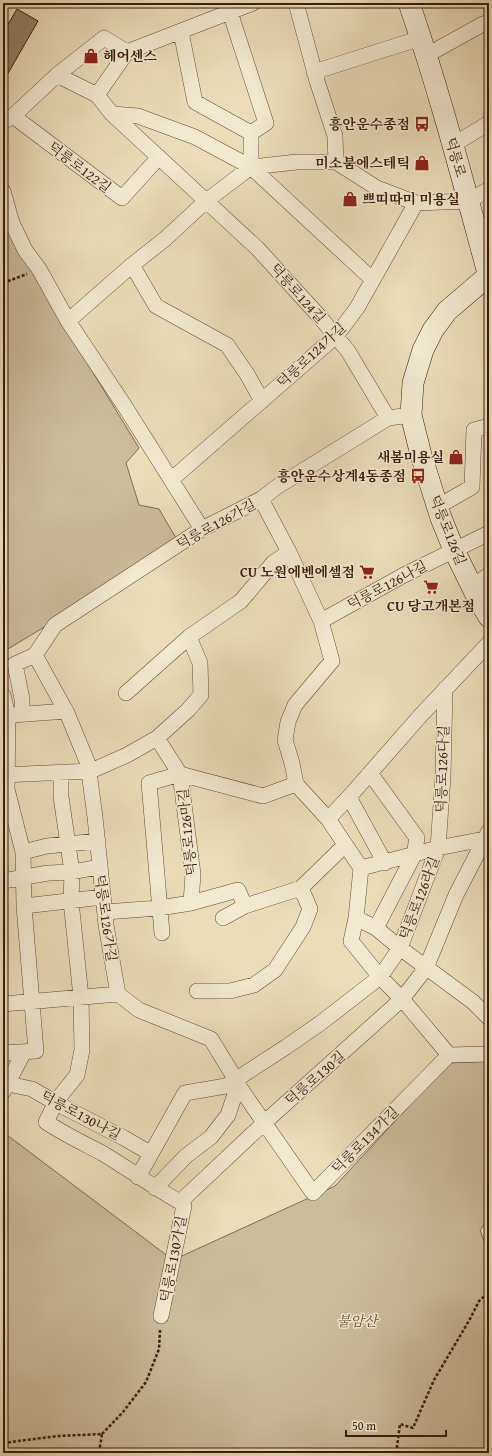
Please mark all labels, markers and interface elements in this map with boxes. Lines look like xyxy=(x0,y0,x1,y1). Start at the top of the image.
place label: 헤어센스 xyxy=(103,46,158,66)
shop icon: 헤어센스 xyxy=(82,47,100,65)
place label: 흥안운수종점 xyxy=(329,114,410,134)
bus stop icon: 흥안운수종점 xyxy=(413,115,431,133)
street label: 덕릉로 xyxy=(441,135,471,180)
street label: 덕릉로122길 xyxy=(44,137,116,197)
place label: 미소붐에스테틱 xyxy=(315,153,410,173)
shop icon: 미소붐에스테틱 xyxy=(413,154,431,172)
place label: 쁘띠따미 미용실 xyxy=(362,189,460,209)
shop icon: 쁘띠따미 미용실 xyxy=(341,190,359,208)
street label: 덕릉로124길 xyxy=(266,259,330,327)
street label: 덕릉로124가길 xyxy=(272,318,350,392)
place label: 새봄미용실 xyxy=(376,447,444,467)
shop icon: 새봄미용실 xyxy=(447,448,465,466)
place label: 흥안운수상계4동종점 xyxy=(277,466,406,486)
bus stop icon: 흥안운수상계4동종점 xyxy=(409,467,427,485)
street label: 덕릉로126길 xyxy=(425,492,471,568)
street label: 덕릉로126가길 xyxy=(173,494,259,554)
street label: 덕릉로126나길 xyxy=(344,556,430,614)
place label: CU 노원에벤에셀점 xyxy=(240,562,355,582)
supermarket icon: CU 노원에벤에셀점 xyxy=(358,563,376,581)
supermarket icon: CU 당고개본점 xyxy=(422,578,440,596)
place label: CU 당고개본점 xyxy=(387,596,475,616)
street label: 덕릉로126다길 xyxy=(430,725,454,813)
street label: 덕릉로126마길 xyxy=(172,787,202,877)
street label: 덕릉로126라길 xyxy=(394,853,444,943)
street label: 덕릉로126가길 xyxy=(90,873,122,963)
street label: 덕릉로130길 xyxy=(280,1046,350,1110)
street label: 덕릉로130나길 xyxy=(38,1086,124,1144)
street label: 덕릉로134가길 xyxy=(327,1102,403,1178)
street label: 덕릉로130가길 xyxy=(155,1214,191,1304)
park label: 불암산 xyxy=(337,1311,380,1331)
scale bar xyxy=(346,1412,446,1438)
text: 50 m xyxy=(352,1417,376,1434)

